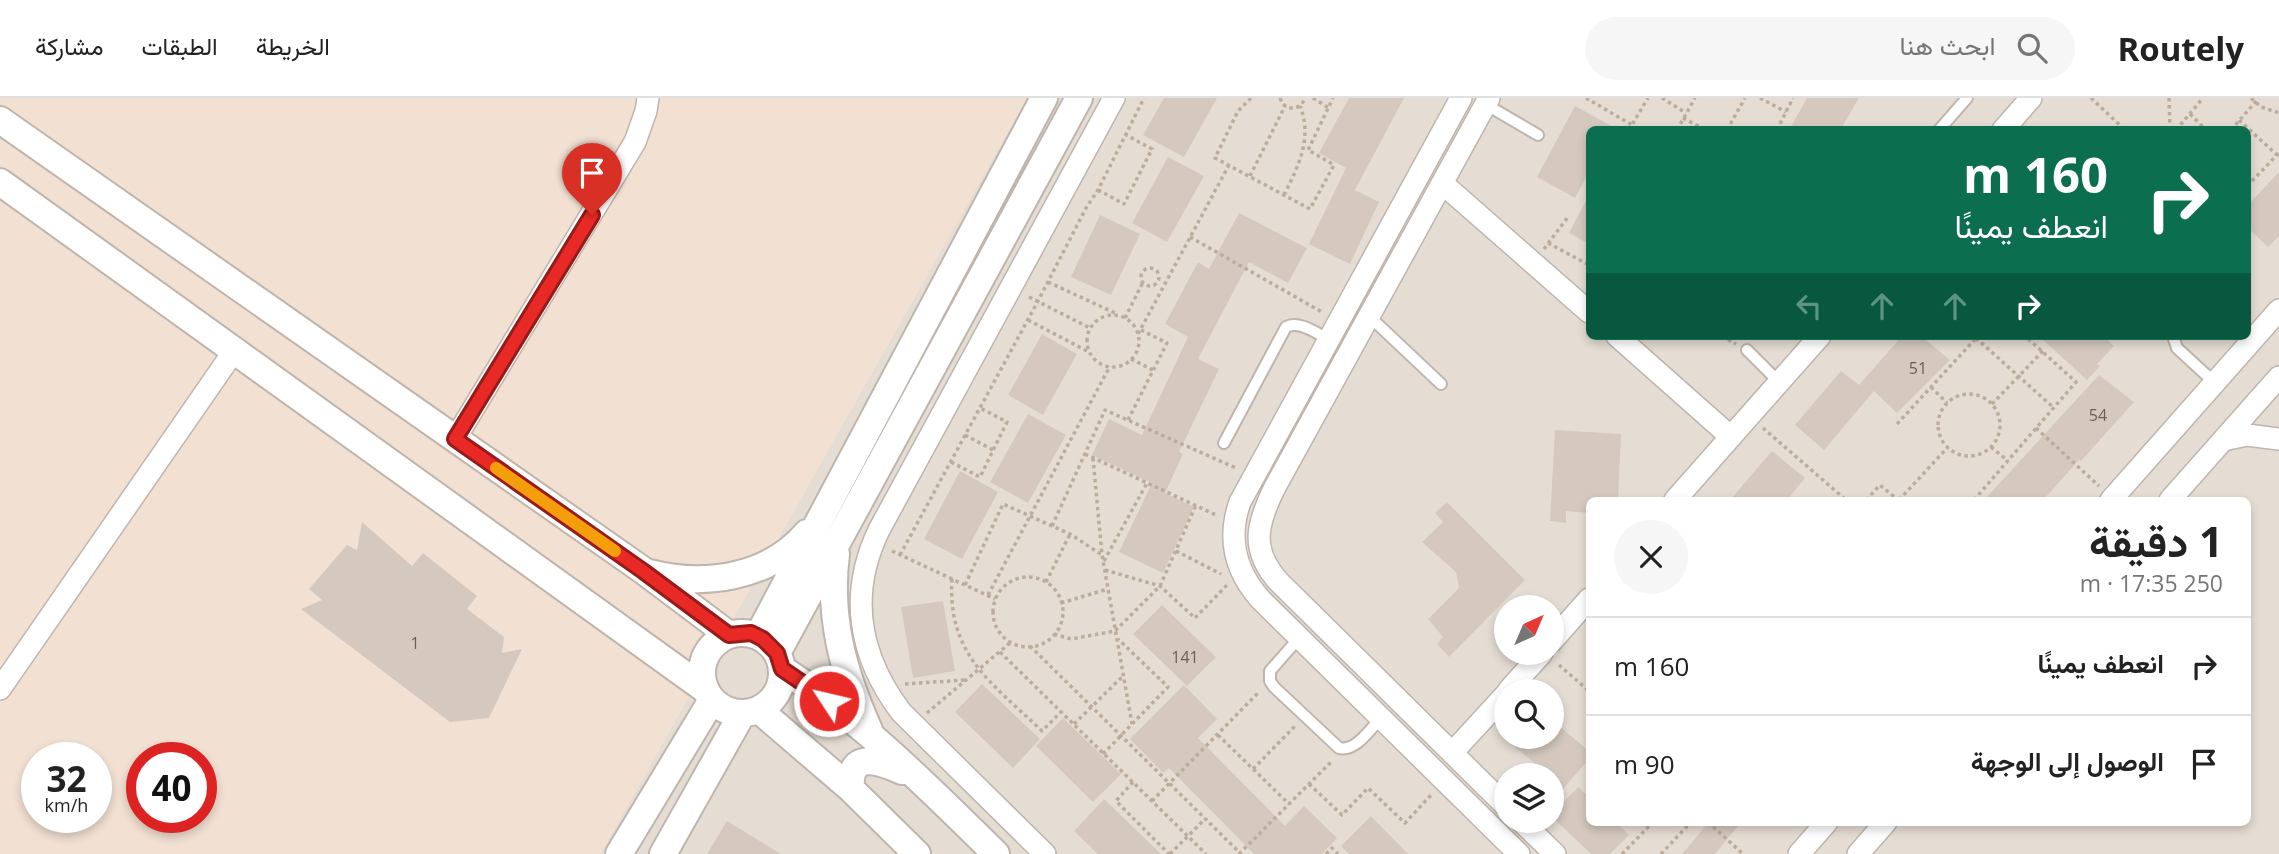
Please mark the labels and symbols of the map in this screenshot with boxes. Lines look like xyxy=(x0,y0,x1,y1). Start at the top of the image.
pin xyxy=(562,143,622,215)
house number: 51 xyxy=(1909,357,1927,379)
house number: 54 xyxy=(2089,404,2107,426)
north arrow xyxy=(1494,595,1564,665)
house number: 1 xyxy=(410,632,420,654)
house number: 141 xyxy=(1171,646,1199,668)
position arrow xyxy=(792,664,866,738)
speed limit sign: 40 xyxy=(126,742,217,833)

